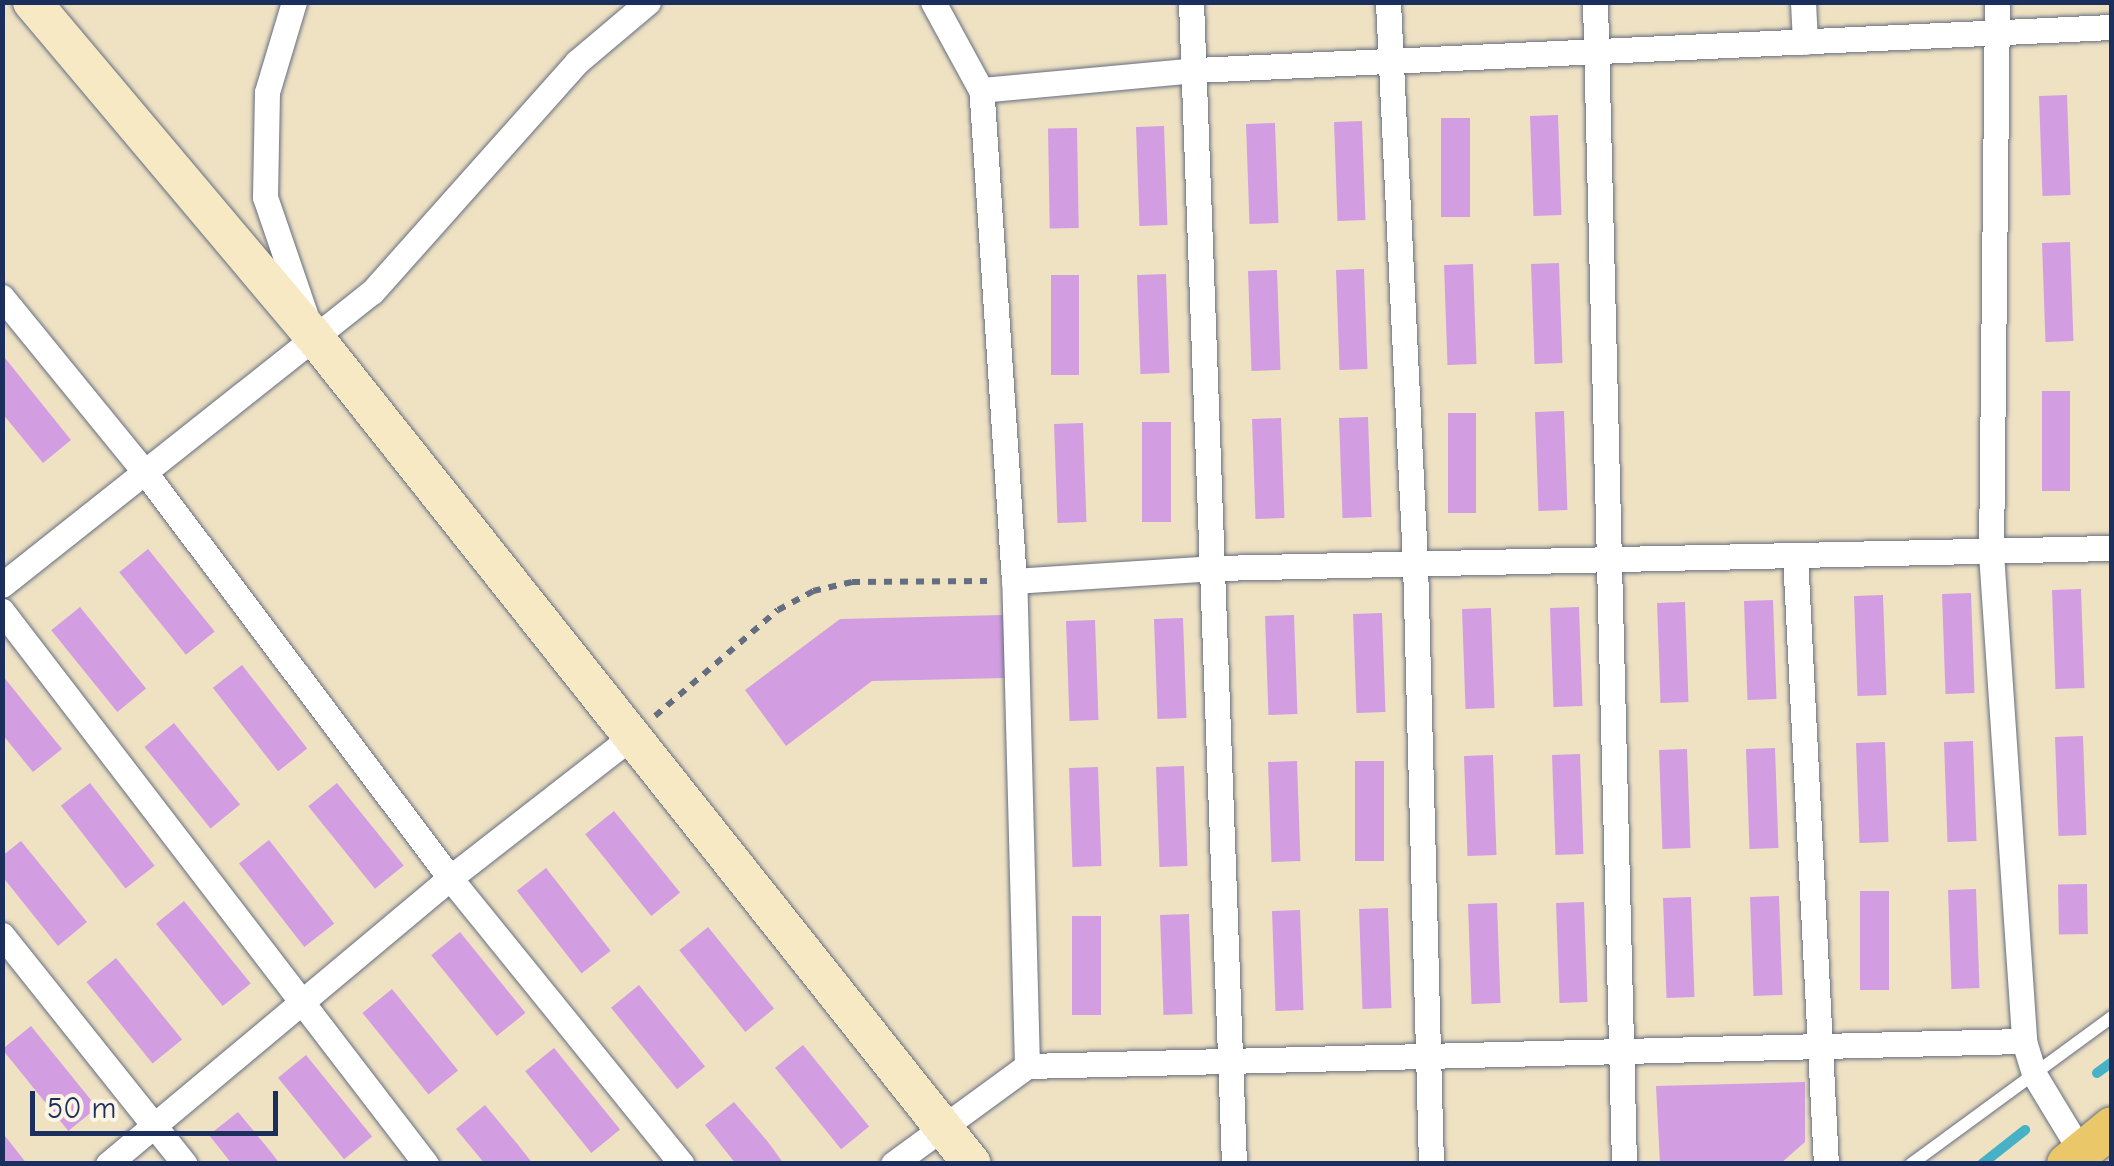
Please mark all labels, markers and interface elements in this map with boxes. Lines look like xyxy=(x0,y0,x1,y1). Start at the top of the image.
scale bar xyxy=(35,1071,282,1133)
text: 50 m xyxy=(47,1091,116,1126)

